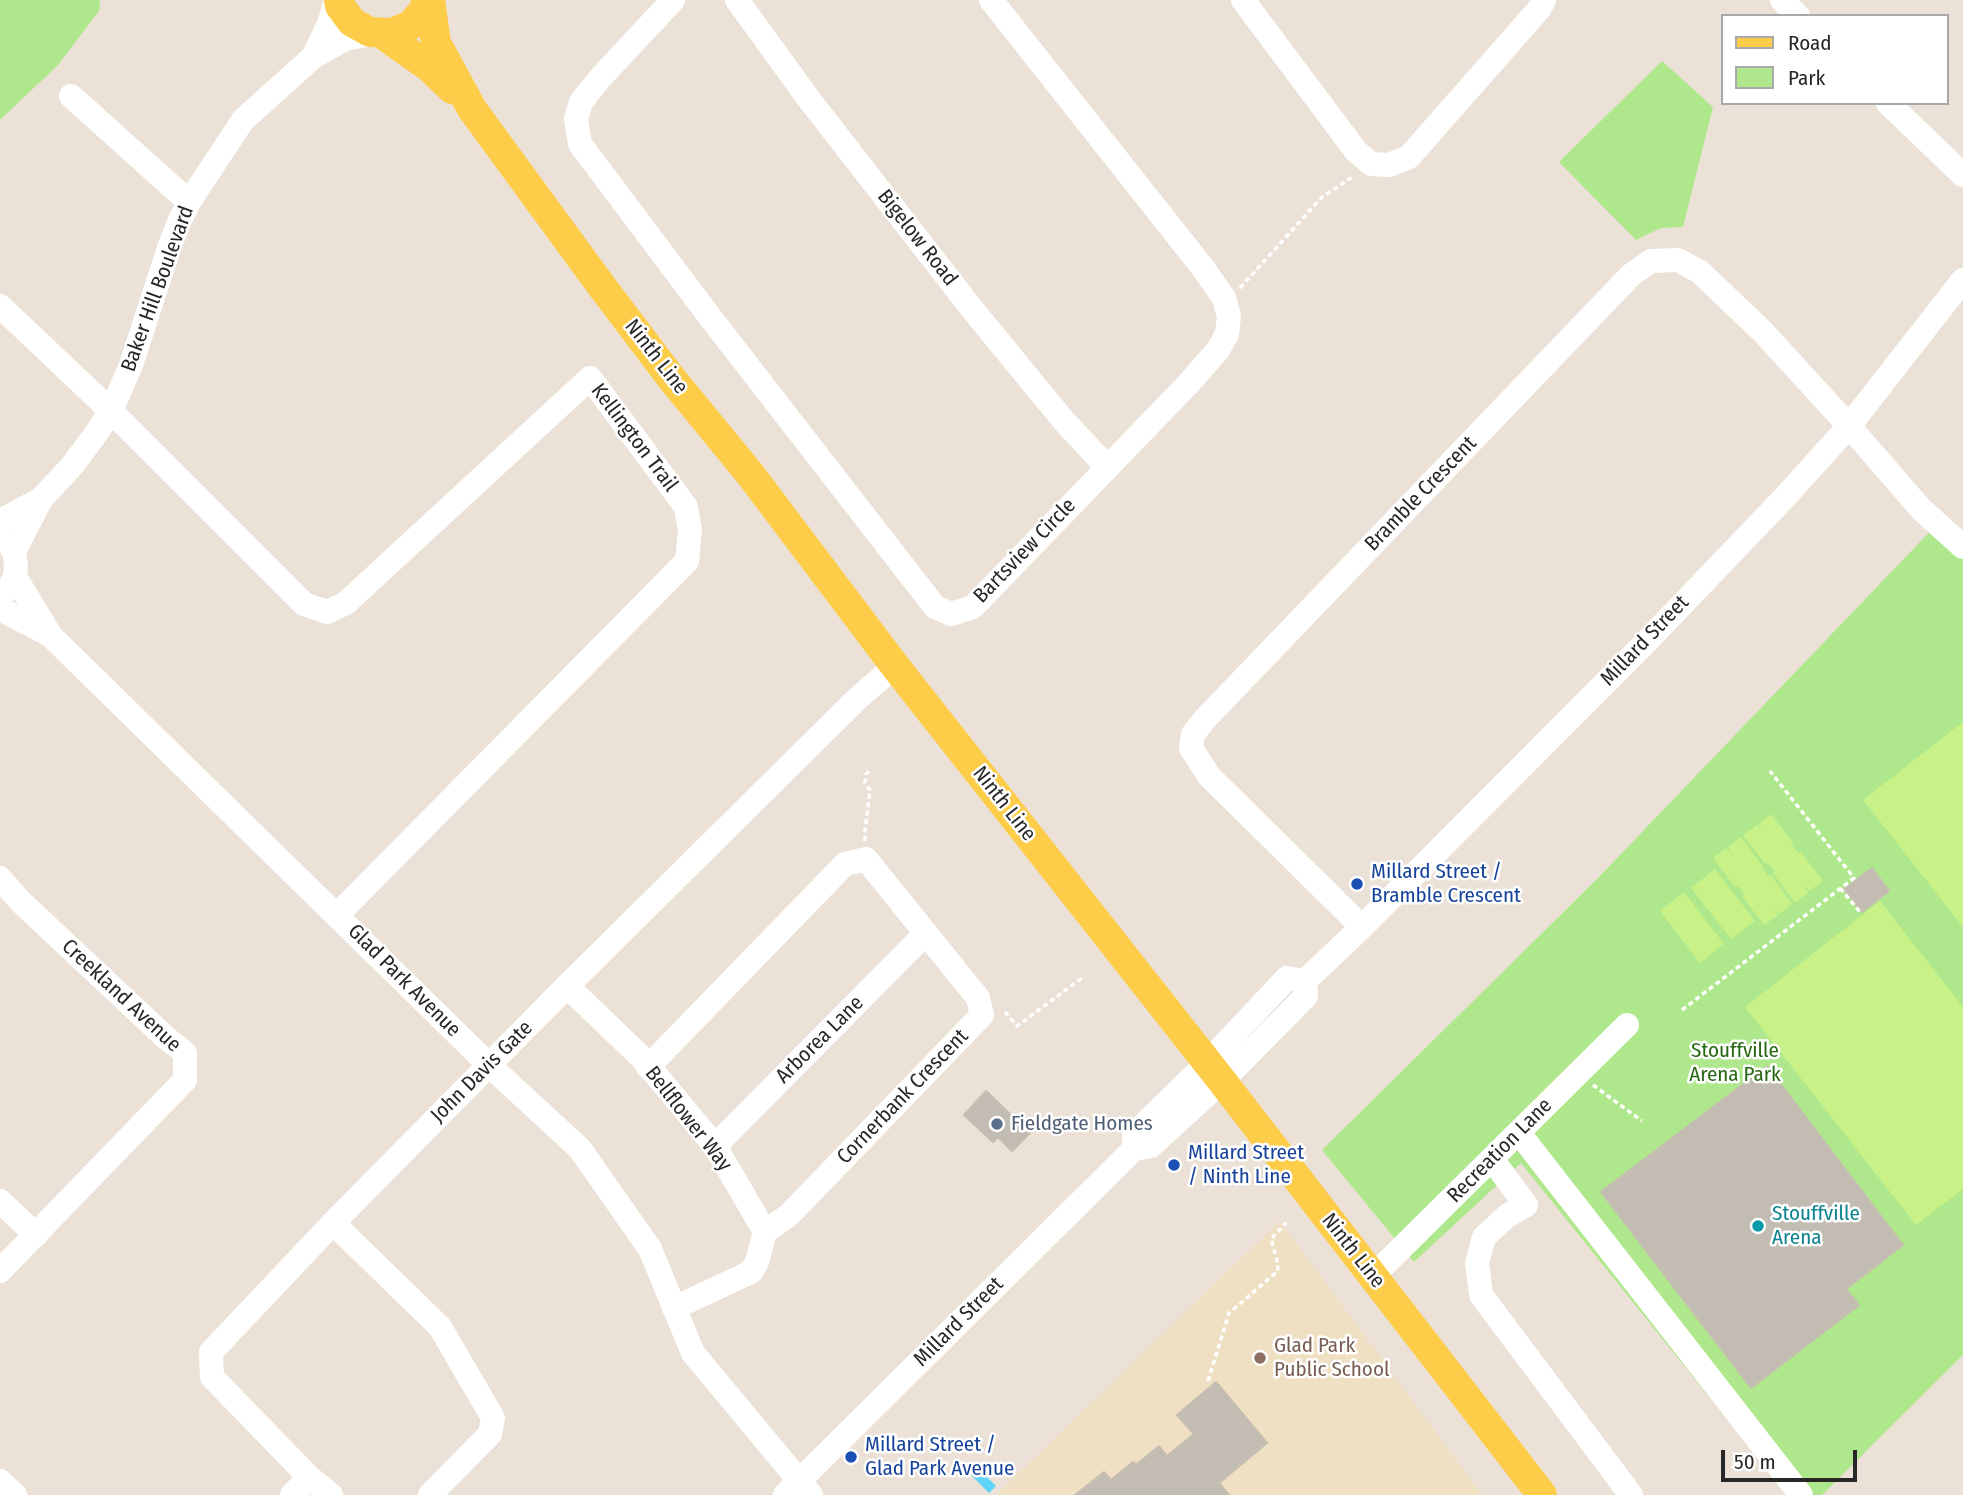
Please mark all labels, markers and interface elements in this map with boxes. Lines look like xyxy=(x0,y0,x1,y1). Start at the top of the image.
legend xyxy=(1722,14,1949,105)
text: Road xyxy=(1788,30,1832,56)
text: Park xyxy=(1788,65,1825,91)
street label: Bigelow Road xyxy=(872,185,962,291)
street label: Baker Hill Boulevard xyxy=(116,203,200,375)
street label: Ninth Line xyxy=(619,315,693,399)
street label: Kellington Trail xyxy=(585,379,683,497)
street label: Bramble Crescent xyxy=(1360,431,1482,557)
street label: Bartsview Circle xyxy=(969,493,1081,609)
street label: Millard Street xyxy=(1596,591,1694,691)
street label: Ninth Line xyxy=(967,762,1041,846)
place label: Millard Street / Bramble Crescent xyxy=(1371,859,1521,909)
marker: Millard Street / Bramble Crescent xyxy=(1349,876,1365,892)
street label: Glad Park Avenue xyxy=(342,919,466,1043)
street label: Creekland Avenue xyxy=(56,934,186,1058)
street label: Arborea Lane xyxy=(771,991,869,1089)
street label: John Davis Gate xyxy=(426,1016,538,1128)
street label: Cornerbank Crescent xyxy=(832,1024,974,1170)
park label: Stouffville Arena Park xyxy=(1689,1038,1781,1088)
street label: Bellflower Way xyxy=(639,1062,737,1176)
street label: Recreation Lane xyxy=(1442,1093,1558,1209)
place label: Fieldgate Homes xyxy=(1011,1111,1153,1137)
marker: Fieldgate Homes xyxy=(989,1116,1005,1132)
place label: Millard Street / Ninth Line xyxy=(1188,1140,1304,1190)
marker: Millard Street / Ninth Line xyxy=(1166,1157,1182,1173)
place label: Stouffville Arena xyxy=(1772,1201,1860,1251)
street label: Ninth Line xyxy=(1316,1209,1390,1293)
marker: Stouffville Arena xyxy=(1750,1218,1766,1234)
street label: Millard Street xyxy=(909,1272,1009,1372)
place label: Glad Park Public School xyxy=(1274,1333,1389,1383)
marker: Glad Park Public School xyxy=(1252,1350,1268,1366)
place label: Millard Street / Glad Park Avenue xyxy=(865,1432,1014,1482)
scale bar xyxy=(1725,1436,1862,1480)
marker: Millard Street / Glad Park Avenue xyxy=(843,1449,859,1465)
text: 50 m xyxy=(1734,1449,1776,1475)

